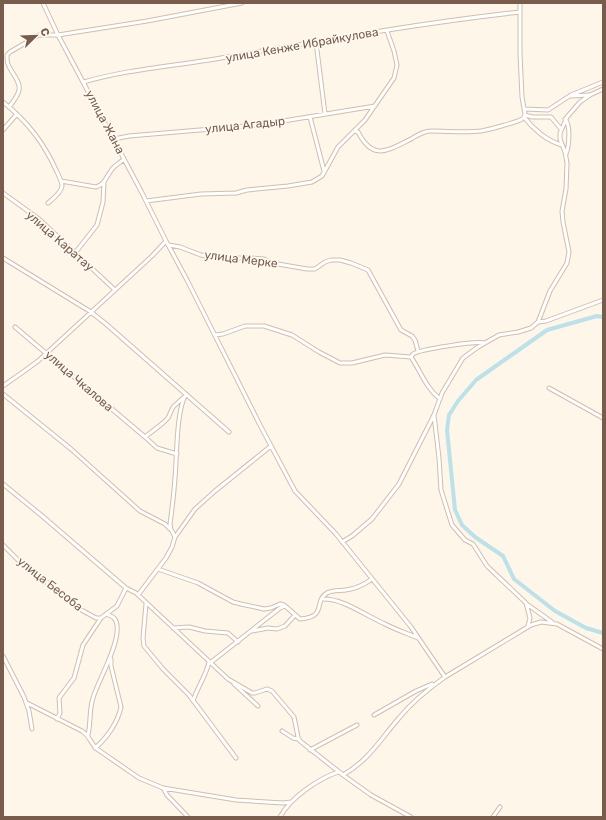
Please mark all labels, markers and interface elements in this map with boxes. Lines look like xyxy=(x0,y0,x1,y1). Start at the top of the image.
north arrow xyxy=(16,16,56,56)
street label: улица Кенже Ибрайкулова xyxy=(225,25,379,65)
text: С xyxy=(37,26,52,39)
street label: улица Жана xyxy=(82,88,128,156)
street label: улица Агадыр xyxy=(204,114,286,136)
street label: улица Каратау xyxy=(23,208,97,274)
street label: улица Мерке xyxy=(204,248,279,270)
street label: улица Чкалова xyxy=(42,348,116,414)
street label: улица Бесоба xyxy=(15,554,85,614)

